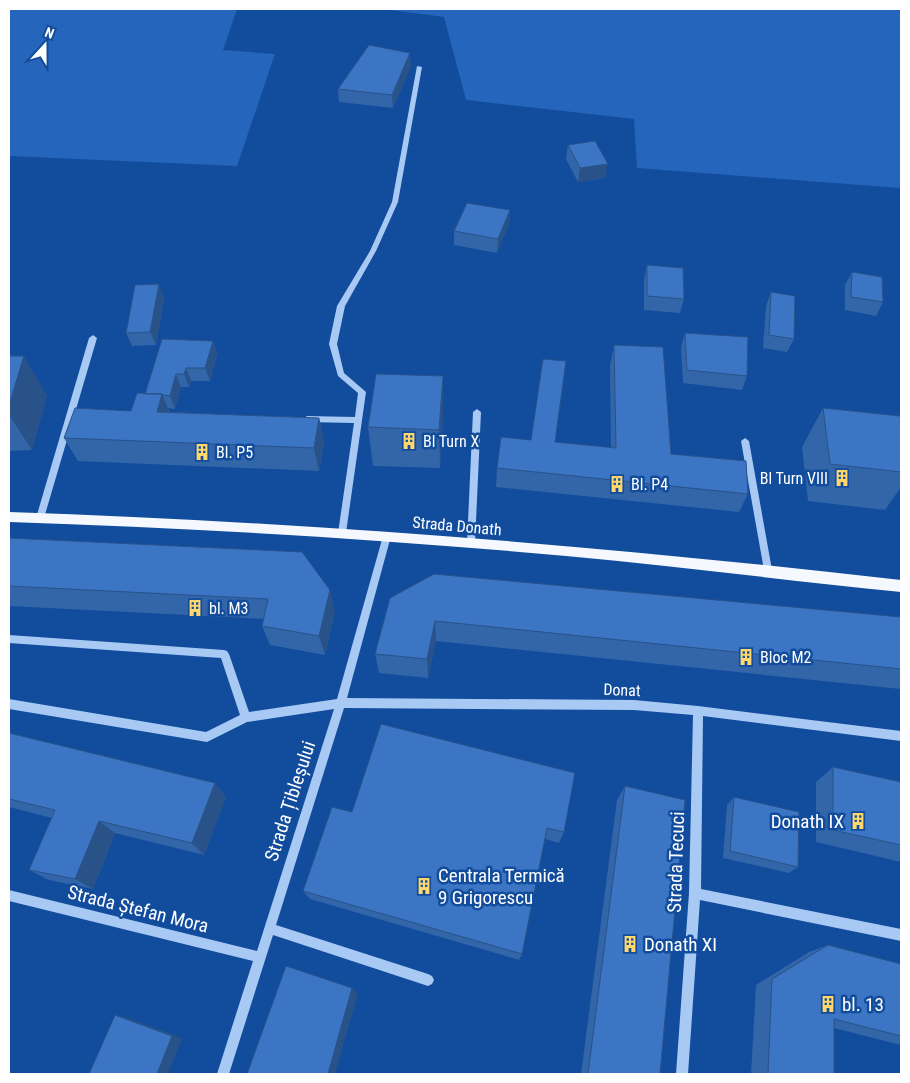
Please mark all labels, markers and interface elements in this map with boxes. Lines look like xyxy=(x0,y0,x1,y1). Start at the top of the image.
north arrow xyxy=(20,20,70,70)
text: N xyxy=(43,24,57,42)
building icon: Bl Turn X xyxy=(399,431,419,451)
place label: Bl Turn X xyxy=(423,432,479,451)
building icon: Bl. P5 xyxy=(192,442,212,462)
place label: Bl. P5 xyxy=(216,443,253,462)
building icon: Bl Turn VIII xyxy=(832,468,852,488)
place label: Bl Turn VIII xyxy=(760,469,828,488)
building icon: Bl. P4 xyxy=(607,474,627,494)
place label: Bl. P4 xyxy=(631,475,668,494)
street label: Strada Donath xyxy=(412,513,502,539)
building icon: bl. M3 xyxy=(185,598,205,618)
place label: bl. M3 xyxy=(209,599,248,618)
building icon: Bloc M2 xyxy=(736,647,756,667)
place label: Bloc M2 xyxy=(760,648,812,667)
street label: Donat xyxy=(603,680,641,700)
street label: Strada Țibleșului xyxy=(260,738,320,864)
place label: Donath IX xyxy=(771,810,844,833)
street label: Strada Tecuci xyxy=(663,811,689,913)
building icon: Donath IX xyxy=(848,811,868,831)
place label: Centrala Termică 9 Grigorescu xyxy=(438,864,565,909)
building icon: Centrala Termică 9 Grigorescu xyxy=(414,876,434,896)
street label: Strada Ștefan Mora xyxy=(65,880,211,938)
place label: Donath XI xyxy=(644,933,717,956)
building icon: Donath XI xyxy=(620,934,640,954)
place label: bl. 13 xyxy=(842,993,884,1016)
building icon: bl. 13 xyxy=(818,994,838,1014)

